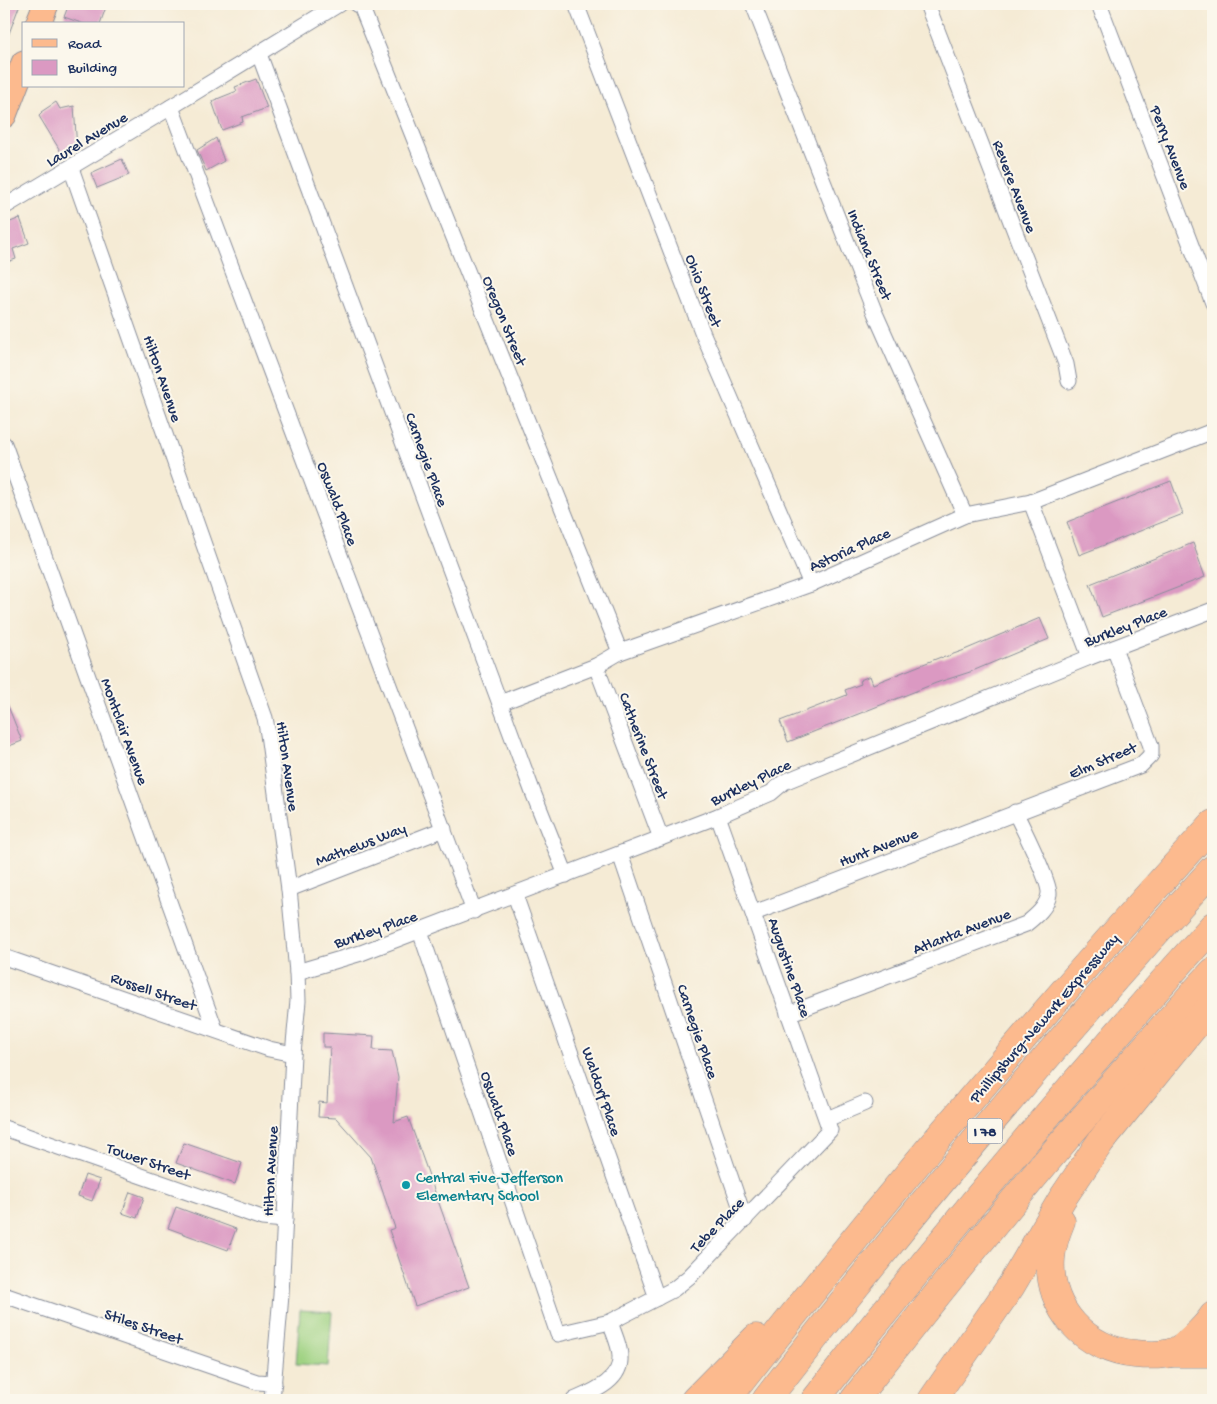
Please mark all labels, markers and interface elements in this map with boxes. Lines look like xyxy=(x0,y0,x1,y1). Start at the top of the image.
legend xyxy=(22,22,185,88)
text: Road xyxy=(68,36,102,54)
text: Building xyxy=(67,60,117,78)
street label: Perry Avenue xyxy=(1144,103,1194,194)
street label: Laurel Avenue xyxy=(44,109,133,173)
street label: Revere Avenue xyxy=(986,138,1039,237)
street label: Indiana Street xyxy=(841,207,895,305)
street label: Ohio Street xyxy=(679,252,725,332)
street label: Oregon Street xyxy=(476,274,530,370)
street label: Hilton Avenue xyxy=(137,333,185,426)
street label: Carnegie Place xyxy=(399,411,451,510)
street label: Oswald Place xyxy=(311,460,361,550)
street label: Astoria Place xyxy=(807,525,895,578)
street label: Burkley Place xyxy=(1081,604,1171,653)
street label: Montclair Avenue xyxy=(95,676,151,789)
street label: Catherine Street xyxy=(613,690,671,803)
street label: Hilton Avenue xyxy=(270,720,301,813)
street label: Elm Street xyxy=(1067,739,1141,785)
street label: Burkley Place xyxy=(707,756,795,812)
street label: Mathews Way xyxy=(313,820,409,872)
street label: Hunt Avenue xyxy=(837,825,922,873)
street label: Atlanta Avenue xyxy=(911,906,1015,961)
street label: Burkley Place xyxy=(331,908,421,955)
street label: Augustine Place xyxy=(762,916,814,1021)
street label: Phillipsburg-Newark Expressway xyxy=(966,930,1125,1109)
street label: Russell Street xyxy=(107,970,200,1017)
street label: Carnegie Place xyxy=(671,982,721,1083)
street label: Waldorf Place xyxy=(576,1045,624,1140)
street label: Oswald Place xyxy=(474,1069,521,1160)
road number: I 78 xyxy=(968,1118,1002,1144)
street label: Hilton Avenue xyxy=(261,1125,284,1217)
street label: Tower Street xyxy=(103,1140,194,1187)
place label: Central Five-Jefferson Elementary School xyxy=(416,1170,564,1207)
marker: Central Five-Jefferson Elementary School xyxy=(400,1179,412,1191)
street label: Tebe Place xyxy=(687,1194,750,1259)
street label: Stiles Street xyxy=(101,1306,186,1351)

